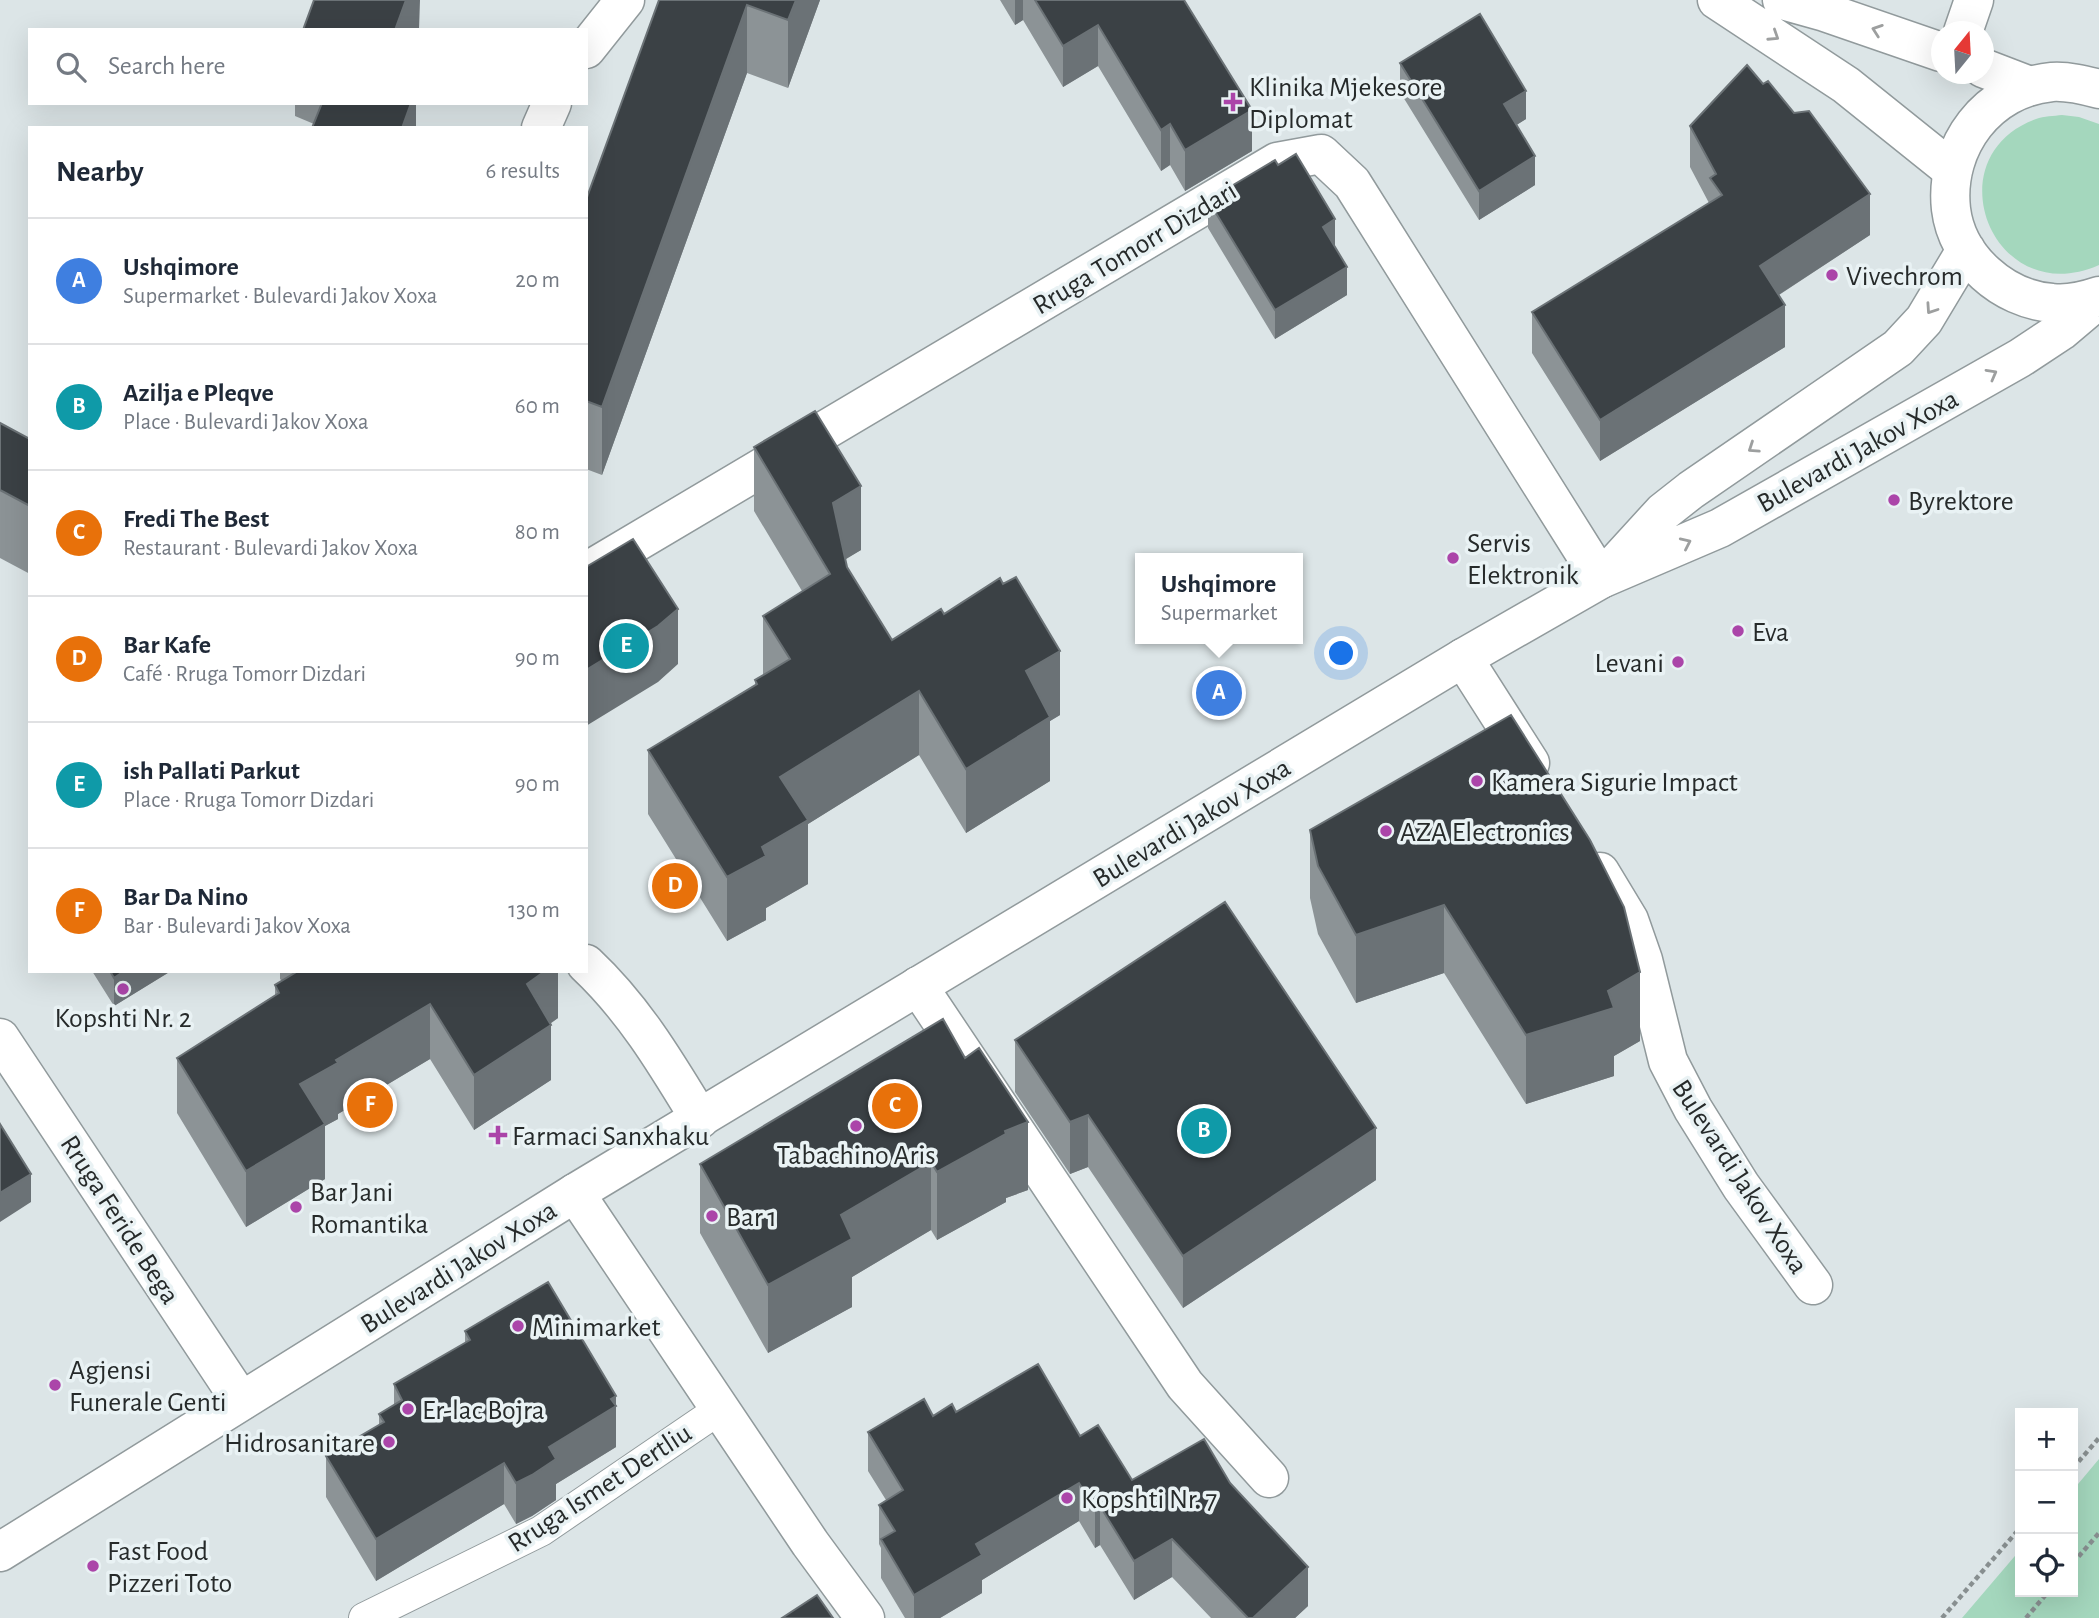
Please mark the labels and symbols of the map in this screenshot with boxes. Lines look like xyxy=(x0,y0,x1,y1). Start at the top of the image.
north arrow xyxy=(1931,21,1994,84)
one-way arrow xyxy=(1871,24,1884,38)
one-way arrow xyxy=(1767,28,1780,41)
place label: Klinika Mjekesore Diplomat xyxy=(1249,74,1442,134)
marker: Klinika Mjekesore Diplomat xyxy=(1223,92,1243,112)
street label: Rruga Tomorr Dizdari xyxy=(1028,177,1242,320)
place label: Vivechrom xyxy=(1846,263,1963,291)
marker: Vivechrom xyxy=(1824,267,1840,283)
one-way arrow xyxy=(1927,301,1940,314)
one-way arrow xyxy=(1985,369,1998,382)
street label: Bulevardi Jakov Xoxa xyxy=(1753,385,1963,519)
one-way arrow xyxy=(1748,439,1761,452)
place label: Byrektore xyxy=(1908,488,2014,516)
marker: Byrektore xyxy=(1886,492,1902,508)
place label: Servis Elektronik xyxy=(1467,530,1579,590)
one-way arrow xyxy=(1679,537,1692,551)
marker: Servis Elektronik xyxy=(1445,550,1461,566)
place label: Eva xyxy=(1752,619,1789,647)
pin: E xyxy=(603,620,649,672)
marker: Eva xyxy=(1730,623,1746,639)
your location xyxy=(1324,636,1358,670)
place label: Levani xyxy=(1595,650,1664,678)
marker: Levani xyxy=(1670,654,1686,670)
pin: A xyxy=(1196,667,1242,719)
street label: Bulevardi Jakov Xoxa xyxy=(1088,754,1296,894)
place label: Kamera Sigurie Impact xyxy=(1491,769,1738,797)
marker: Kamera Sigurie Impact xyxy=(1469,773,1485,789)
place label: AZA Electronics xyxy=(1400,819,1570,847)
marker: AZA Electronics xyxy=(1378,823,1394,839)
pin: D xyxy=(652,860,698,912)
marker: Kopshti Nr. 2 xyxy=(115,981,131,997)
place label: Kopshti Nr. 2 xyxy=(54,1005,192,1033)
street label: Bulevardi Jakov Xoxa xyxy=(1666,1075,1812,1279)
pin: F xyxy=(347,1079,393,1131)
pin: C xyxy=(872,1080,918,1132)
pin: B xyxy=(1181,1105,1227,1157)
marker: Tabachino Aris xyxy=(848,1118,864,1134)
place label: Farmaci Sanxhaku xyxy=(512,1123,709,1151)
marker: Farmaci Sanxhaku xyxy=(490,1127,506,1143)
street label: Rruga Feride Bega xyxy=(55,1131,184,1309)
place label: Tabachino Aris xyxy=(776,1142,936,1170)
place label: Bar Jani Romantika xyxy=(310,1179,428,1239)
street label: Bulevardi Jakov Xoxa xyxy=(356,1196,562,1339)
marker: Bar Jani Romantika xyxy=(288,1199,304,1215)
place label: Bar 1 xyxy=(726,1204,777,1232)
marker: Bar 1 xyxy=(704,1208,720,1224)
place label: Minimarket xyxy=(532,1314,660,1342)
marker: Minimarket xyxy=(510,1318,526,1334)
place label: Agjensi Funerale Genti xyxy=(69,1357,227,1417)
marker: Agjensi Funerale Genti xyxy=(47,1377,63,1393)
place label: Er-lac Bojra xyxy=(422,1397,545,1425)
marker: Er-lac Bojra xyxy=(400,1401,416,1417)
street label: Rruga Ismet Dertliu xyxy=(503,1419,697,1558)
place label: Hidrosanitare xyxy=(224,1430,375,1458)
marker: Hidrosanitare xyxy=(381,1434,397,1450)
place label: Kopshti Nr. 7 xyxy=(1081,1486,1217,1514)
marker: Kopshti Nr. 7 xyxy=(1059,1490,1075,1506)
place label: Fast Food Pizzeri Toto xyxy=(107,1538,232,1598)
marker: Fast Food Pizzeri Toto xyxy=(85,1558,101,1574)

